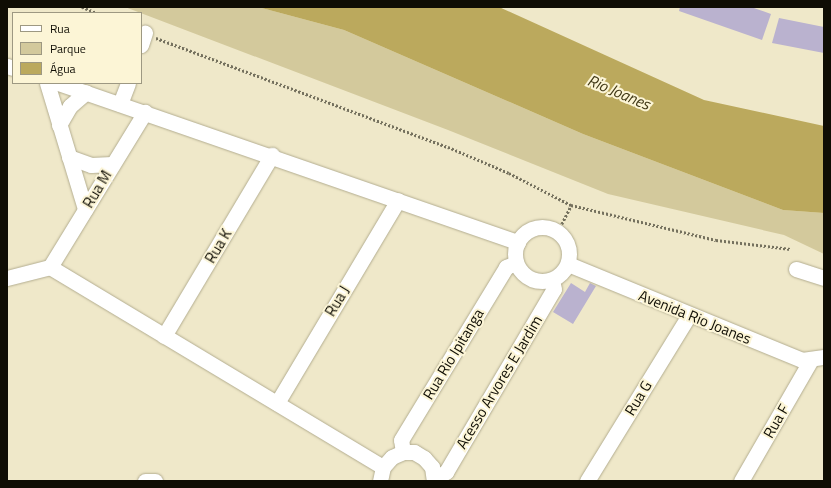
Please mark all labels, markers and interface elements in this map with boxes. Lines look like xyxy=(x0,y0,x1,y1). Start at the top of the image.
legend xyxy=(12,12,142,84)
text: Rua xyxy=(50,19,70,38)
text: Parque xyxy=(50,39,86,58)
text: Água xyxy=(50,59,76,78)
water label: Rio Joanes xyxy=(585,70,653,114)
street label: Rua M xyxy=(79,167,115,211)
street label: Rua K xyxy=(201,226,235,266)
street label: Rua J xyxy=(321,283,353,319)
street label: Avenida Rio Joanes xyxy=(636,286,754,348)
street label: Rua Rio Ipitanga xyxy=(419,305,487,403)
street label: Acesso Arvores E Jardim xyxy=(452,312,546,452)
street label: Rua G xyxy=(621,377,655,419)
street label: Rua F xyxy=(759,401,793,441)

